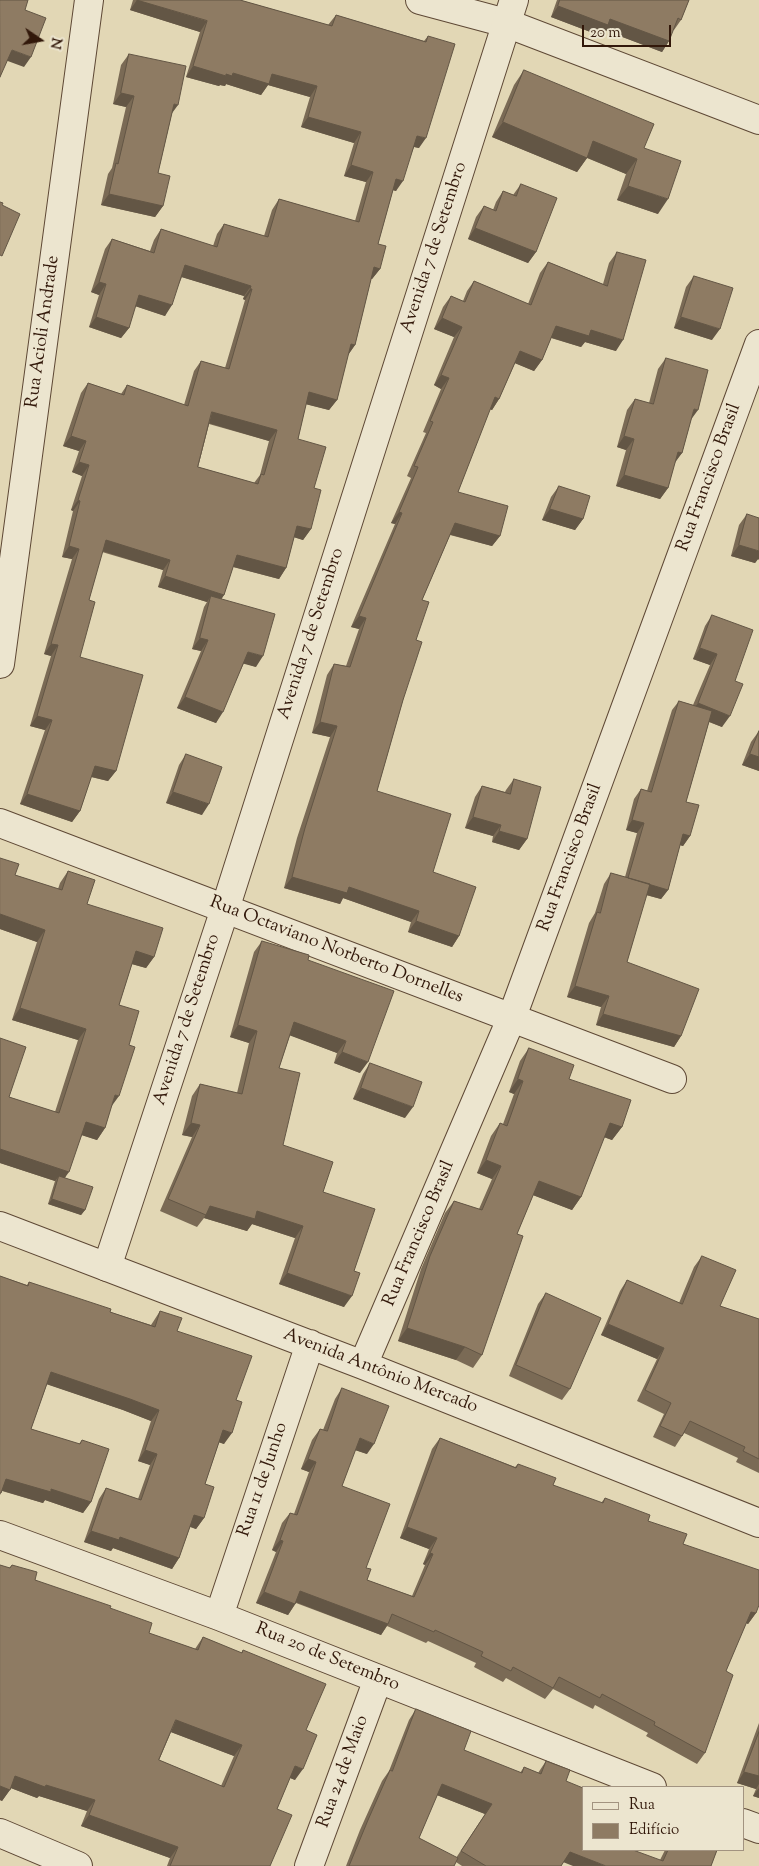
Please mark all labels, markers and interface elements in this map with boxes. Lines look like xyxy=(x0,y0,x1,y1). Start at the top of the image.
north arrow xyxy=(15,15,65,65)
scale bar xyxy=(584,15,673,47)
text: 20 m xyxy=(590,23,621,44)
text: N xyxy=(44,36,66,51)
street label: Avenida 7 de Setembro xyxy=(397,160,473,336)
street label: Rua Acioli Andrade xyxy=(23,254,65,410)
street label: Rua Francisco Brasil xyxy=(673,401,747,555)
street label: Avenida 7 de Setembro xyxy=(274,546,350,722)
street label: Rua Francisco Brasil xyxy=(534,781,608,935)
street label: Rua Octaviano Norberto Dornelles xyxy=(206,893,466,1009)
street label: Avenida 7 de Setembro xyxy=(150,932,226,1108)
street label: Rua Francisco Brasil xyxy=(380,1158,460,1310)
street label: Avenida Antônio Mercado xyxy=(280,1325,480,1419)
street label: Rua 11 de Junho xyxy=(234,1420,294,1540)
street label: Rua 20 de Setembro xyxy=(252,1619,402,1697)
street label: Rua 24 de Maio xyxy=(314,1713,374,1831)
legend xyxy=(582,1786,744,1851)
text: Rua xyxy=(629,1795,655,1816)
text: Edifício xyxy=(629,1820,679,1841)

